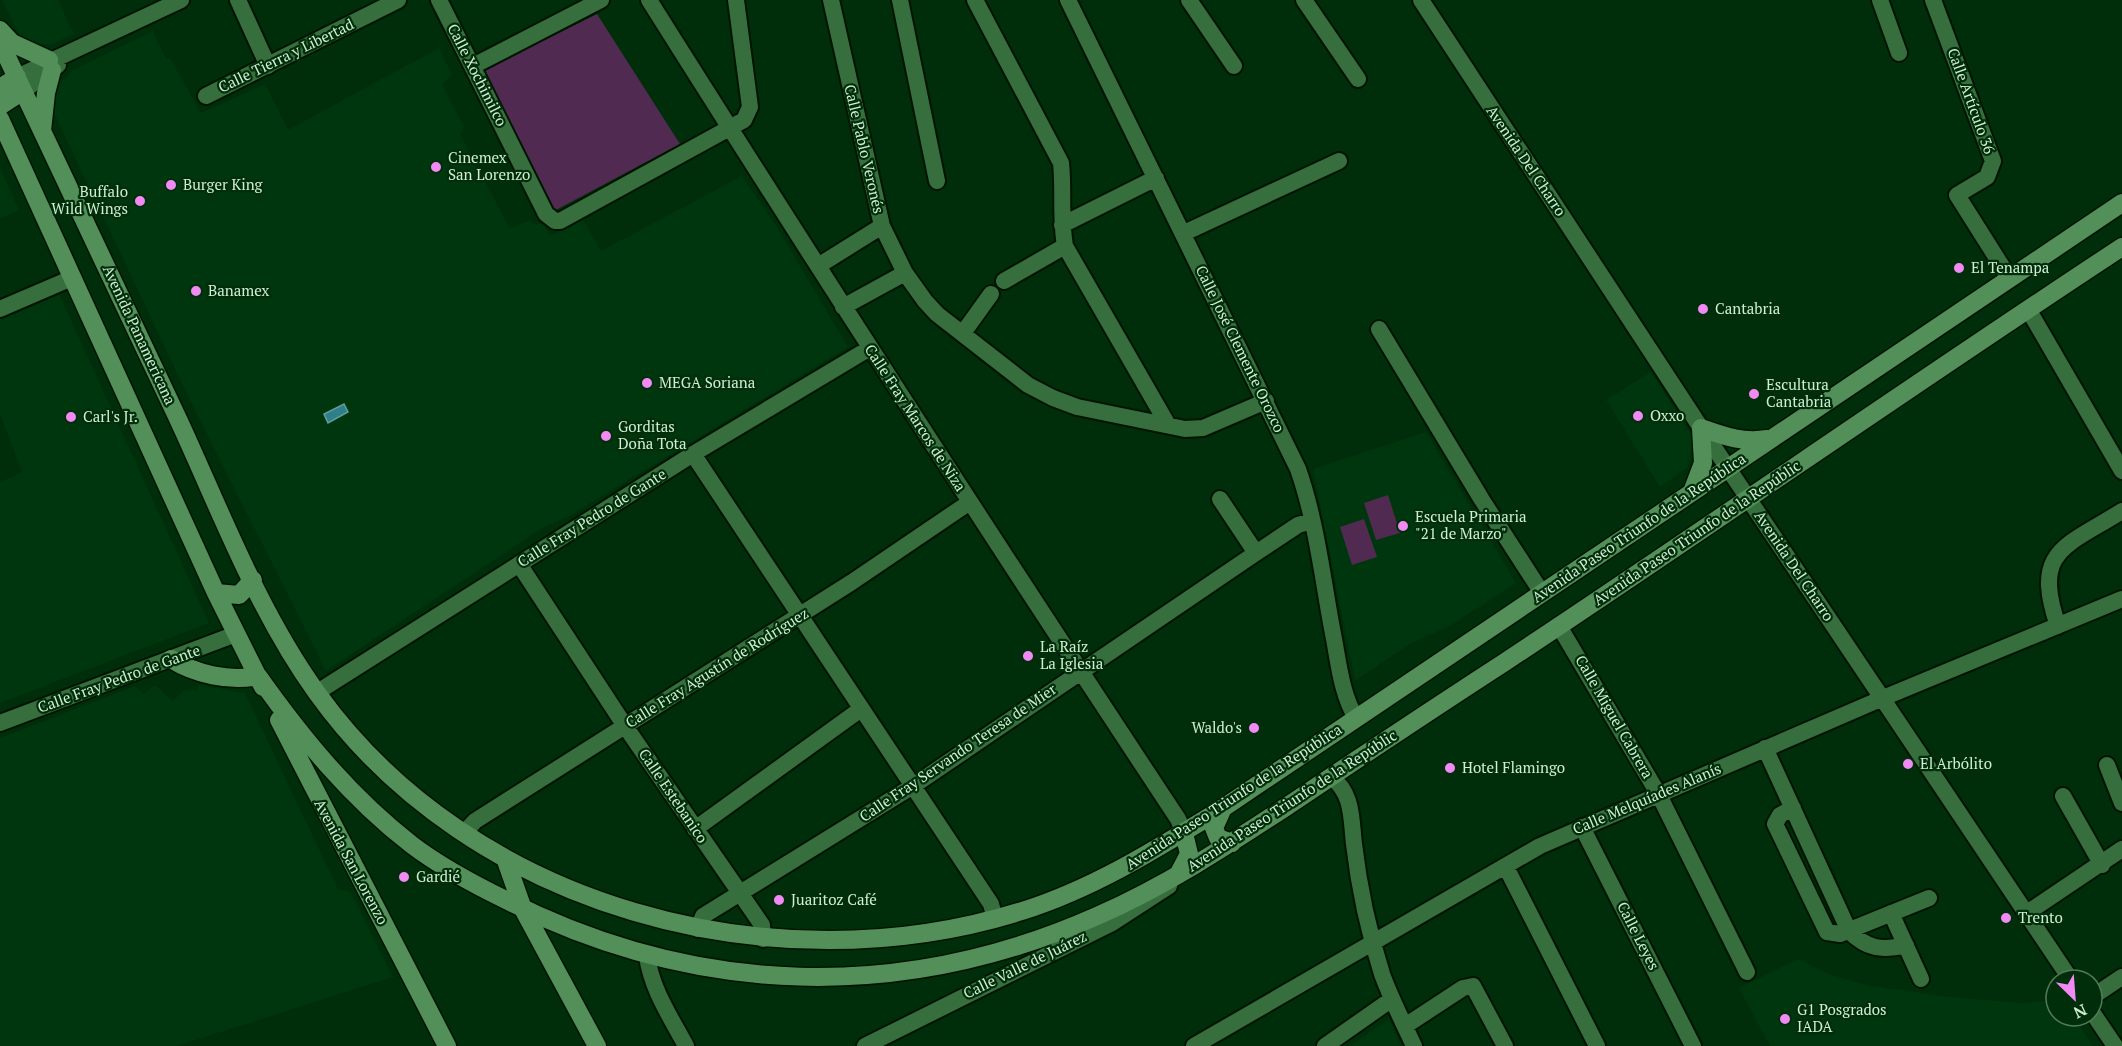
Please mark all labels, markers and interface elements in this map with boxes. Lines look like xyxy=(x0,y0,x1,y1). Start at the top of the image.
street label: Calle Tierra y Libertad xyxy=(214,14,357,97)
street label: Calle Xochimilco xyxy=(443,20,512,129)
street label: Calle Artículo 36 xyxy=(1944,45,2000,156)
street label: Calle Pablo Veronés xyxy=(840,82,890,215)
street label: Avenida Del Charro xyxy=(1482,101,1571,220)
place label: Cinemex San Lorenzo xyxy=(448,147,530,184)
marker: Cinemex San Lorenzo xyxy=(429,160,443,174)
place label: Burger King xyxy=(183,174,264,194)
marker: Burger King xyxy=(164,178,178,192)
place label: Buffalo Wild Wings xyxy=(51,181,128,218)
marker: Buffalo Wild Wings xyxy=(133,194,147,208)
place label: El Tenampa xyxy=(1971,257,2050,277)
marker: El Tenampa xyxy=(1952,261,1966,275)
street label: Avenida Panamericana xyxy=(99,262,181,408)
street label: Calle José Clemente Orozco xyxy=(1192,262,1290,435)
place label: Banamex xyxy=(208,280,270,300)
marker: Banamex xyxy=(189,284,203,298)
place label: Cantabria xyxy=(1715,298,1781,318)
marker: Cantabria xyxy=(1696,302,1710,316)
street label: Calle Fray Marcos de Niza xyxy=(861,340,971,495)
place label: MEGA Soriana xyxy=(659,372,756,392)
place label: Escultura Cantabria xyxy=(1766,374,1832,411)
marker: MEGA Soriana xyxy=(640,376,654,390)
marker: Escultura Cantabria xyxy=(1747,387,1761,401)
place label: Oxxo xyxy=(1650,405,1684,425)
place label: Carl's Jr. xyxy=(83,406,138,426)
marker: Oxxo xyxy=(1631,409,1645,423)
marker: Carl's Jr. xyxy=(64,410,78,424)
place label: Gorditas Doña Tota xyxy=(618,416,687,453)
marker: Gorditas Doña Tota xyxy=(599,429,613,443)
street label: Avenida Paseo Triunfo de la República xyxy=(1529,450,1749,606)
street label: Avenida Paseo Triunfo de la Repúblic xyxy=(1590,457,1804,609)
street label: Calle Fray Pedro de Gante xyxy=(513,463,670,571)
place label: Escuela Primaria "21 de Marzo" xyxy=(1415,506,1527,543)
street label: Avenida Del Charro xyxy=(1750,506,1839,625)
marker: Escuela Primaria "21 de Marzo" xyxy=(1396,519,1410,533)
street label: Calle Fray Agustín de Rodríguez xyxy=(621,602,812,732)
place label: La Raíz La Iglesia xyxy=(1040,636,1104,673)
street label: Calle Fray Pedro de Gante xyxy=(35,639,203,717)
marker: La Raíz La Iglesia xyxy=(1021,649,1035,663)
street label: Calle Miguel Cabrera xyxy=(1571,651,1659,782)
street label: Calle Fray Servando Teresa de Mier xyxy=(855,678,1060,826)
place label: Waldo's xyxy=(1191,717,1242,737)
street label: Avenida Paseo Triunfo de la República xyxy=(1123,720,1345,874)
marker: Waldo's xyxy=(1247,721,1261,735)
street label: Avenida Paseo Triunfo de la Repúblic xyxy=(1184,726,1400,876)
street label: Calle Estebanico xyxy=(635,744,713,847)
place label: El Arbólito xyxy=(1920,753,1992,773)
place label: Hotel Flamingo xyxy=(1462,757,1565,777)
marker: El Arbólito xyxy=(1901,757,1915,771)
street label: Calle Melquíades Alanís xyxy=(1569,758,1724,838)
marker: Hotel Flamingo xyxy=(1443,761,1457,775)
street label: Avenida San Lorenzo xyxy=(310,795,393,928)
place label: Gardié xyxy=(416,866,460,886)
marker: Gardié xyxy=(397,870,411,884)
place label: Juaritoz Café xyxy=(791,889,877,909)
marker: Juaritoz Café xyxy=(772,893,786,907)
street label: Calle Leyes xyxy=(1613,898,1665,973)
place label: Trento xyxy=(2018,907,2063,927)
marker: Trento xyxy=(1999,911,2013,925)
street label: Calle Valle de Juárez xyxy=(959,925,1090,1003)
north arrow xyxy=(2044,968,2104,1028)
place label: G1 Posgrados IADA xyxy=(1797,999,1887,1036)
text: N xyxy=(2070,999,2090,1024)
marker: G1 Posgrados IADA xyxy=(1778,1012,1792,1026)

